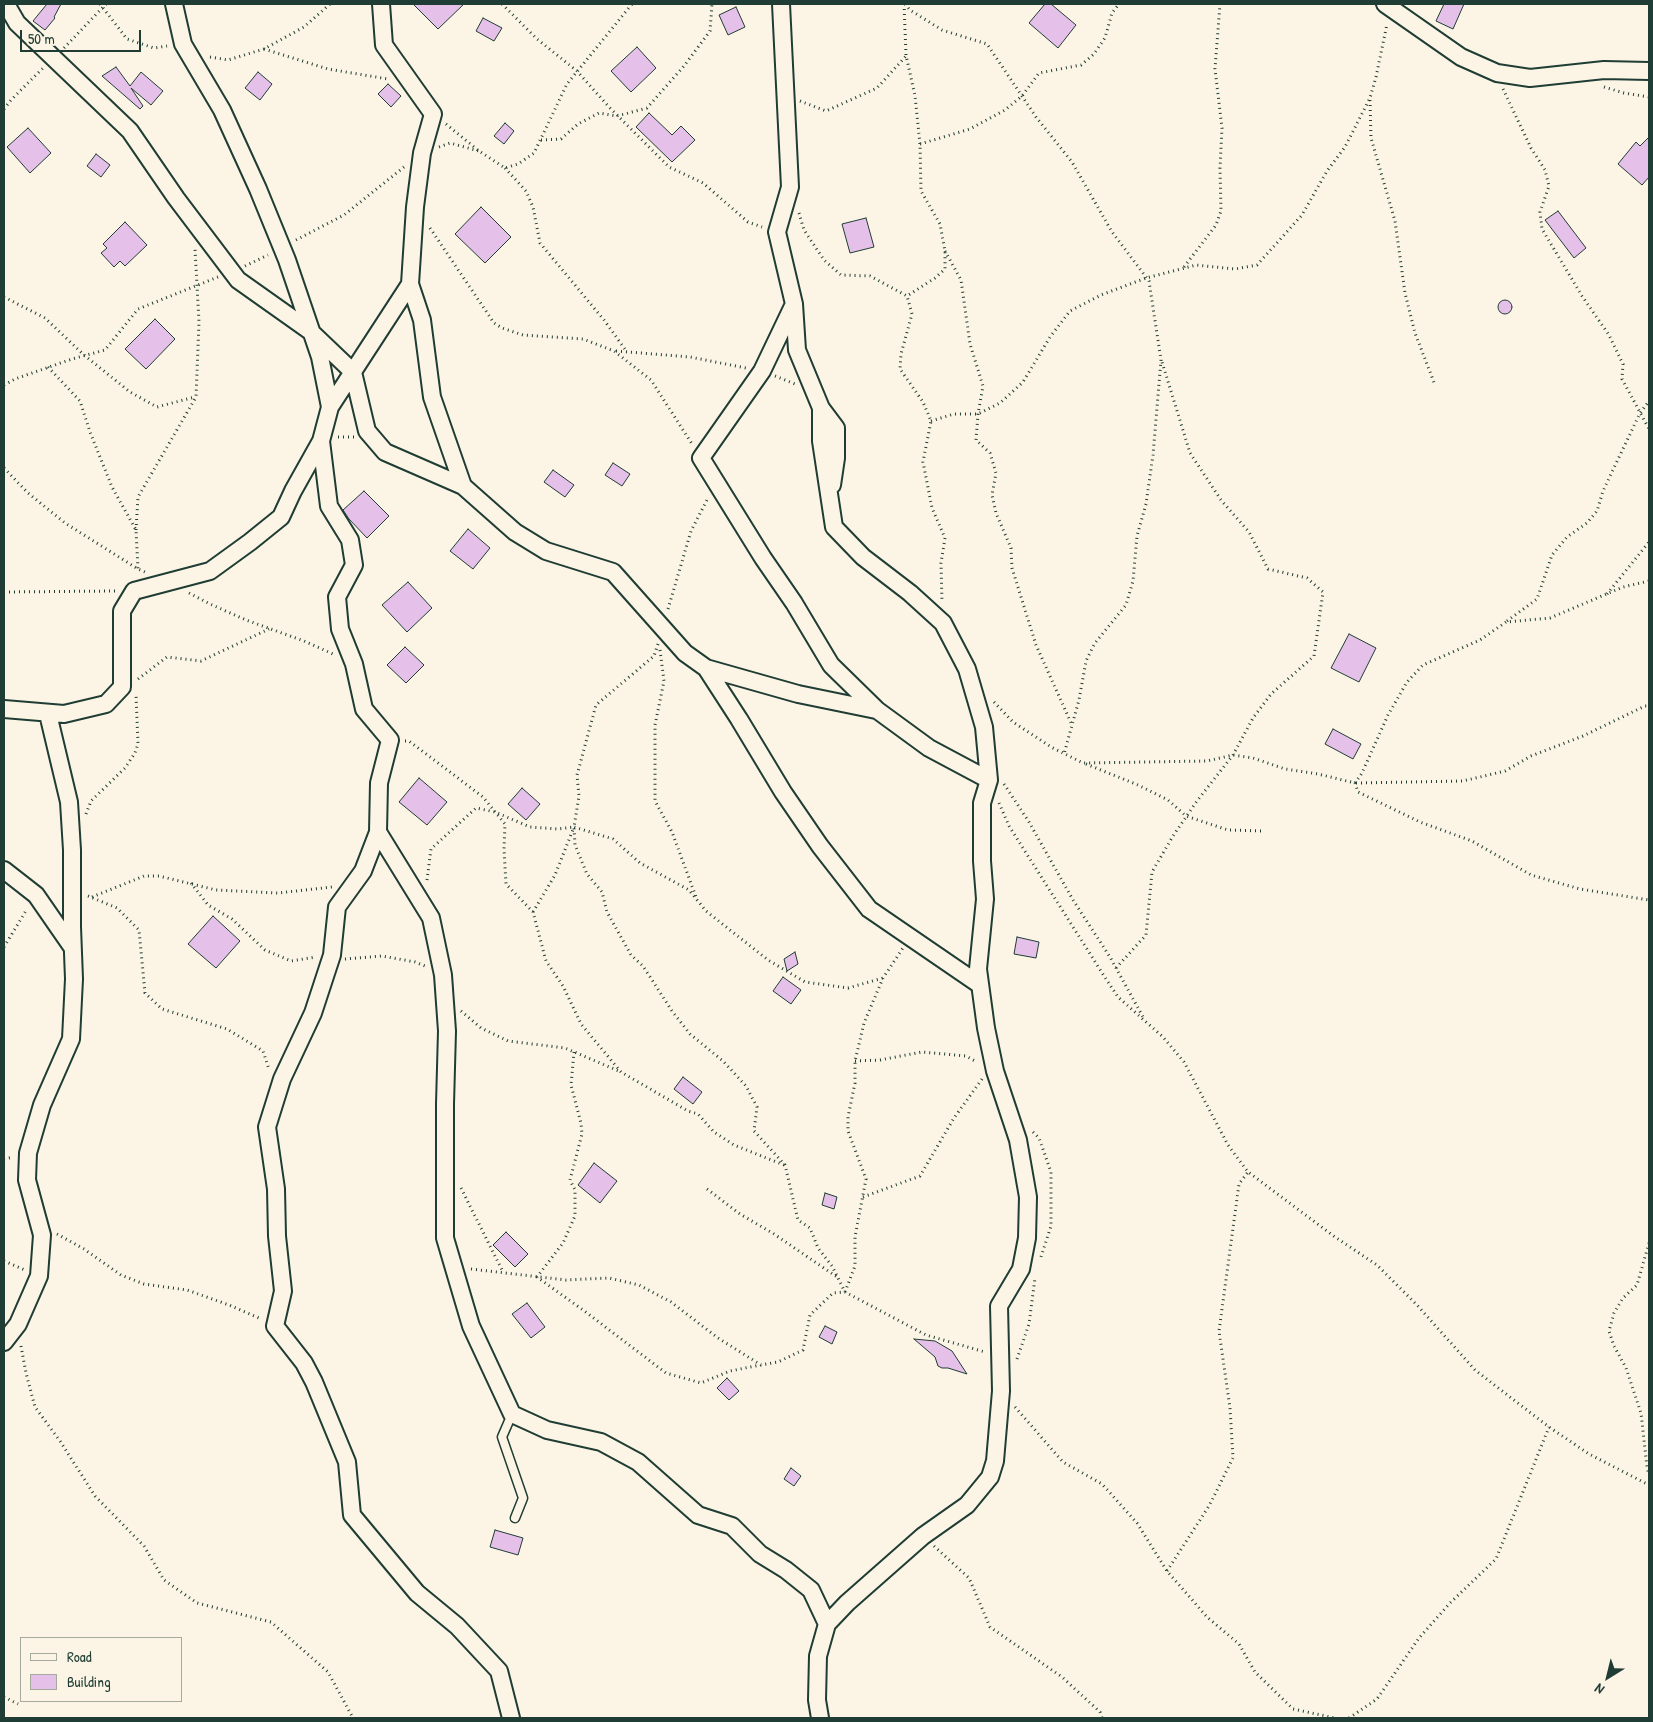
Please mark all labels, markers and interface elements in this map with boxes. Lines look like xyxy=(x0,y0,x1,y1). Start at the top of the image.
scale bar xyxy=(22,20,144,52)
text: 50 m xyxy=(28,28,55,49)
legend xyxy=(20,1637,182,1702)
text: Road xyxy=(67,1646,92,1667)
north arrow xyxy=(1583,1652,1633,1702)
text: Building xyxy=(67,1671,111,1692)
text: N xyxy=(1590,1680,1607,1699)

